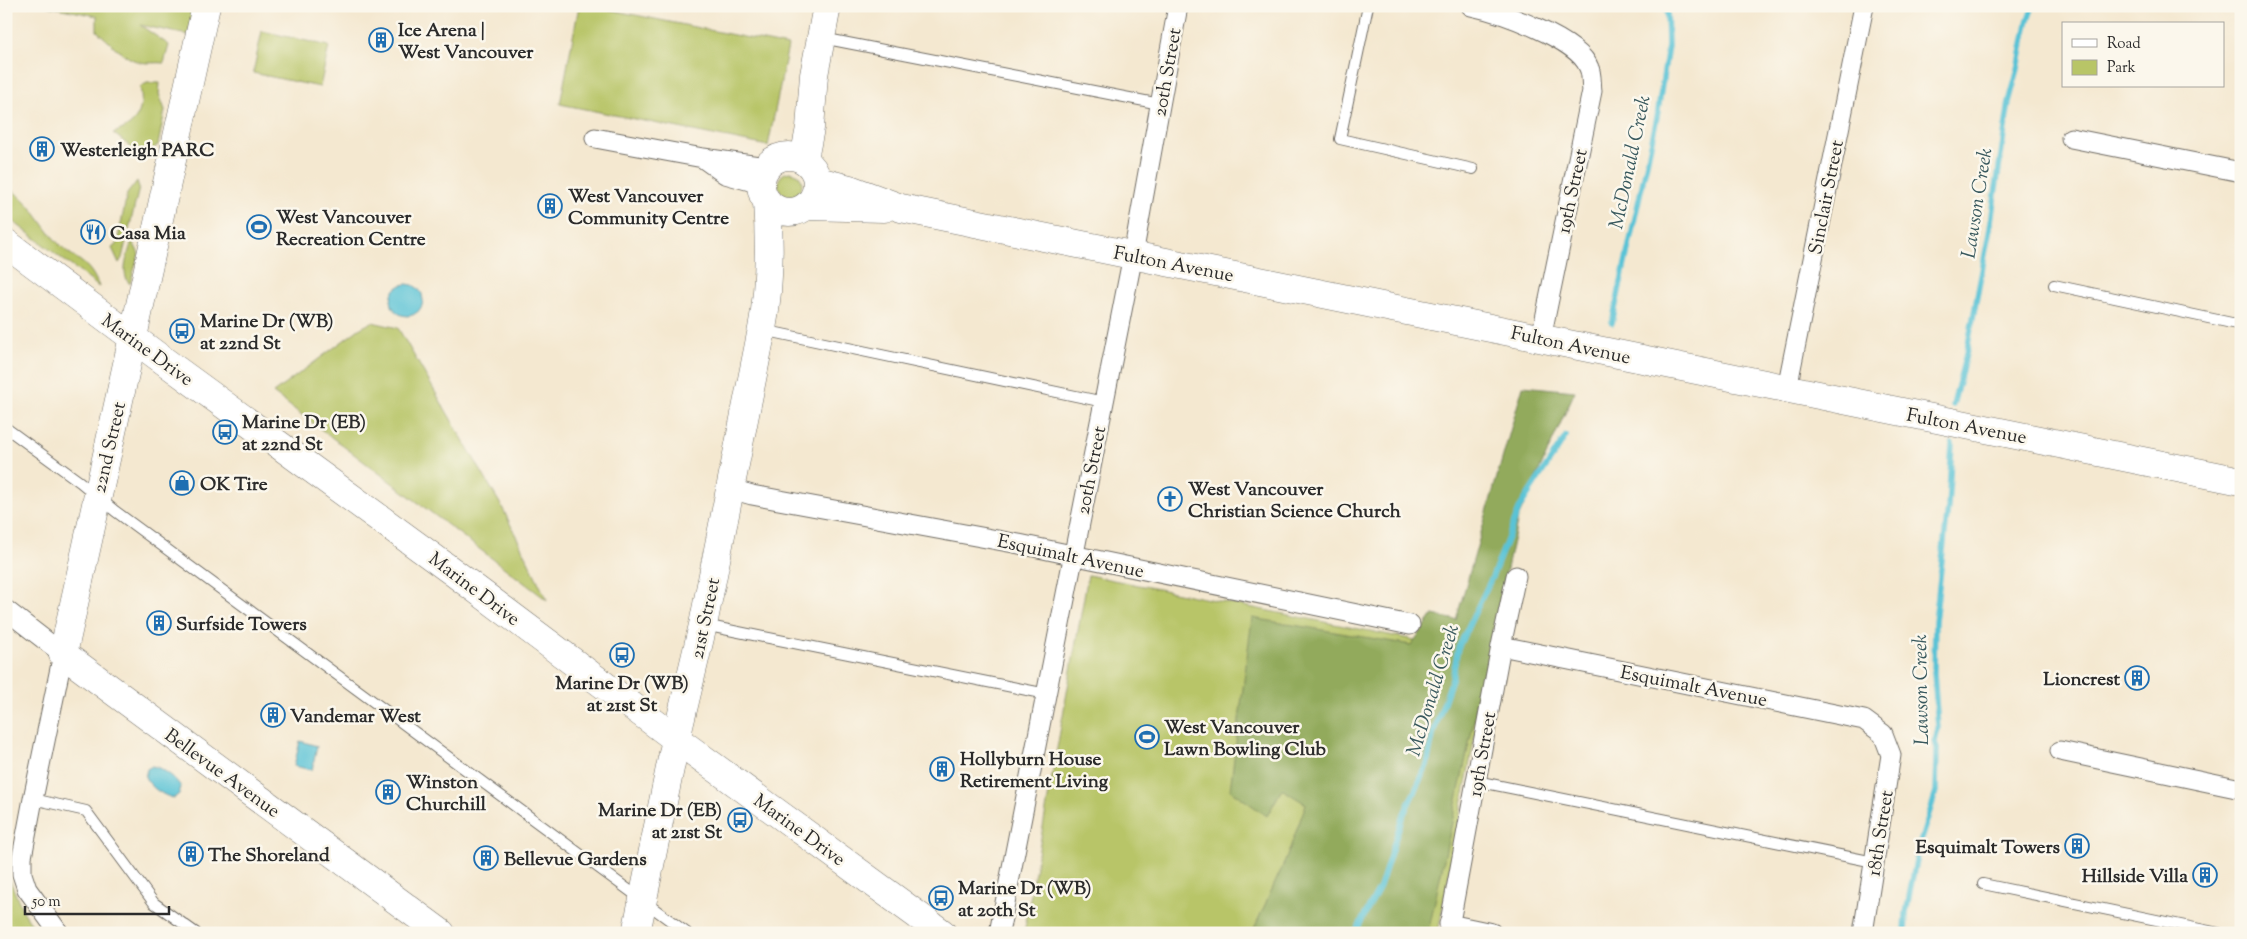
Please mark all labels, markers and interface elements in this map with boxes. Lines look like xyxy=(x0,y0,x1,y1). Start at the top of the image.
place label: Ice Arena | West Vancouver xyxy=(398,18,534,67)
legend xyxy=(2062,22,2224,88)
street label: 20th Street xyxy=(1147,25,1190,119)
building icon: Ice Arena | West Vancouver xyxy=(368,27,394,53)
text: Road xyxy=(2107,34,2141,55)
text: Park xyxy=(2107,58,2136,79)
water label: McDonald Creek xyxy=(1603,93,1660,232)
building icon: Westerleigh PARC xyxy=(29,136,55,162)
place label: Westerleigh PARC xyxy=(60,138,215,165)
street label: Sinclair Street xyxy=(1803,138,1852,257)
street label: 19th Street xyxy=(1551,146,1596,236)
water label: Lawson Creek xyxy=(1955,146,2002,261)
place label: West Vancouver Community Centre xyxy=(568,184,729,233)
building icon: West Vancouver Community Centre xyxy=(537,193,563,219)
place label: West Vancouver Recreation Centre xyxy=(276,205,426,254)
sports icon: West Vancouver Recreation Centre xyxy=(246,214,272,240)
restaurant icon: Casa Mia xyxy=(80,219,106,245)
place label: Casa Mia xyxy=(110,221,186,248)
street label: Fulton Avenue xyxy=(1111,241,1236,290)
street label: Marine Drive xyxy=(95,308,198,394)
place label: Marine Dr (WB) at 22nd St xyxy=(200,309,334,358)
bus stop icon: Marine Dr (WB) at 22nd St xyxy=(169,318,195,344)
street label: Fulton Avenue xyxy=(1508,321,1633,372)
street label: 22nd Street xyxy=(87,399,134,496)
street label: Fulton Avenue xyxy=(1904,403,2029,452)
place label: Marine Dr (EB) at 22nd St xyxy=(242,410,366,459)
bus stop icon: Marine Dr (EB) at 22nd St xyxy=(212,419,238,445)
street label: 20th Street xyxy=(1071,423,1114,517)
shop icon: OK Tire xyxy=(169,470,195,496)
place label: OK Tire xyxy=(200,472,268,499)
place label: West Vancouver Christian Science Church xyxy=(1188,477,1402,526)
church icon: West Vancouver Christian Science Church xyxy=(1157,486,1183,512)
street label: Esquimalt Avenue xyxy=(995,529,1146,586)
street label: Marine Drive xyxy=(422,547,525,633)
street label: 21st Street xyxy=(685,575,728,662)
building icon: Surfside Towers xyxy=(146,610,172,636)
place label: Surfside Towers xyxy=(176,612,307,639)
water label: McDonald Creek xyxy=(1401,621,1468,760)
water label: Lawson Creek xyxy=(1907,634,1938,746)
bus stop icon: Marine Dr (WB) at 21st St xyxy=(609,642,635,668)
street label: Esquimalt Avenue xyxy=(1618,660,1770,715)
building icon: Lioncrest xyxy=(2124,665,2150,691)
place label: Lioncrest xyxy=(2043,667,2120,694)
place label: Marine Dr (WB) at 21st St xyxy=(555,671,689,720)
building icon: Vandemar West xyxy=(260,702,286,728)
place label: Vandemar West xyxy=(290,704,421,731)
street label: 19th Street xyxy=(1463,709,1504,799)
place label: West Vancouver Lawn Bowling Club xyxy=(1164,715,1327,764)
street label: Bellevue Avenue xyxy=(158,723,285,825)
sports icon: West Vancouver Lawn Bowling Club xyxy=(1134,724,1160,750)
place label: Hollyburn House Retirement Living xyxy=(960,747,1109,796)
building icon: Hollyburn House Retirement Living xyxy=(929,756,955,782)
place label: Winston Churchill xyxy=(406,770,487,819)
building icon: Winston Churchill xyxy=(375,779,401,805)
street label: Marine Drive xyxy=(747,788,850,874)
street label: 18th Street xyxy=(1861,788,1902,878)
place label: Marine Dr (EB) at 21st St xyxy=(598,798,722,847)
bus stop icon: Marine Dr (EB) at 21st St xyxy=(727,807,753,833)
building icon: Esquimalt Towers xyxy=(2064,833,2090,859)
place label: Esquimalt Towers xyxy=(1916,835,2061,862)
building icon: The Shoreland xyxy=(178,841,204,867)
place label: The Shoreland xyxy=(208,843,330,870)
building icon: Bellevue Gardens xyxy=(473,845,499,871)
place label: Bellevue Gardens xyxy=(504,847,647,874)
building icon: Hillside Villa xyxy=(2192,862,2218,888)
place label: Hillside Villa xyxy=(2082,864,2188,891)
place label: Marine Dr (WB) at 20th St xyxy=(958,876,1092,925)
scale bar xyxy=(25,884,169,916)
bus stop icon: Marine Dr (WB) at 20th St xyxy=(928,885,954,911)
text: 50 m xyxy=(31,892,61,913)

